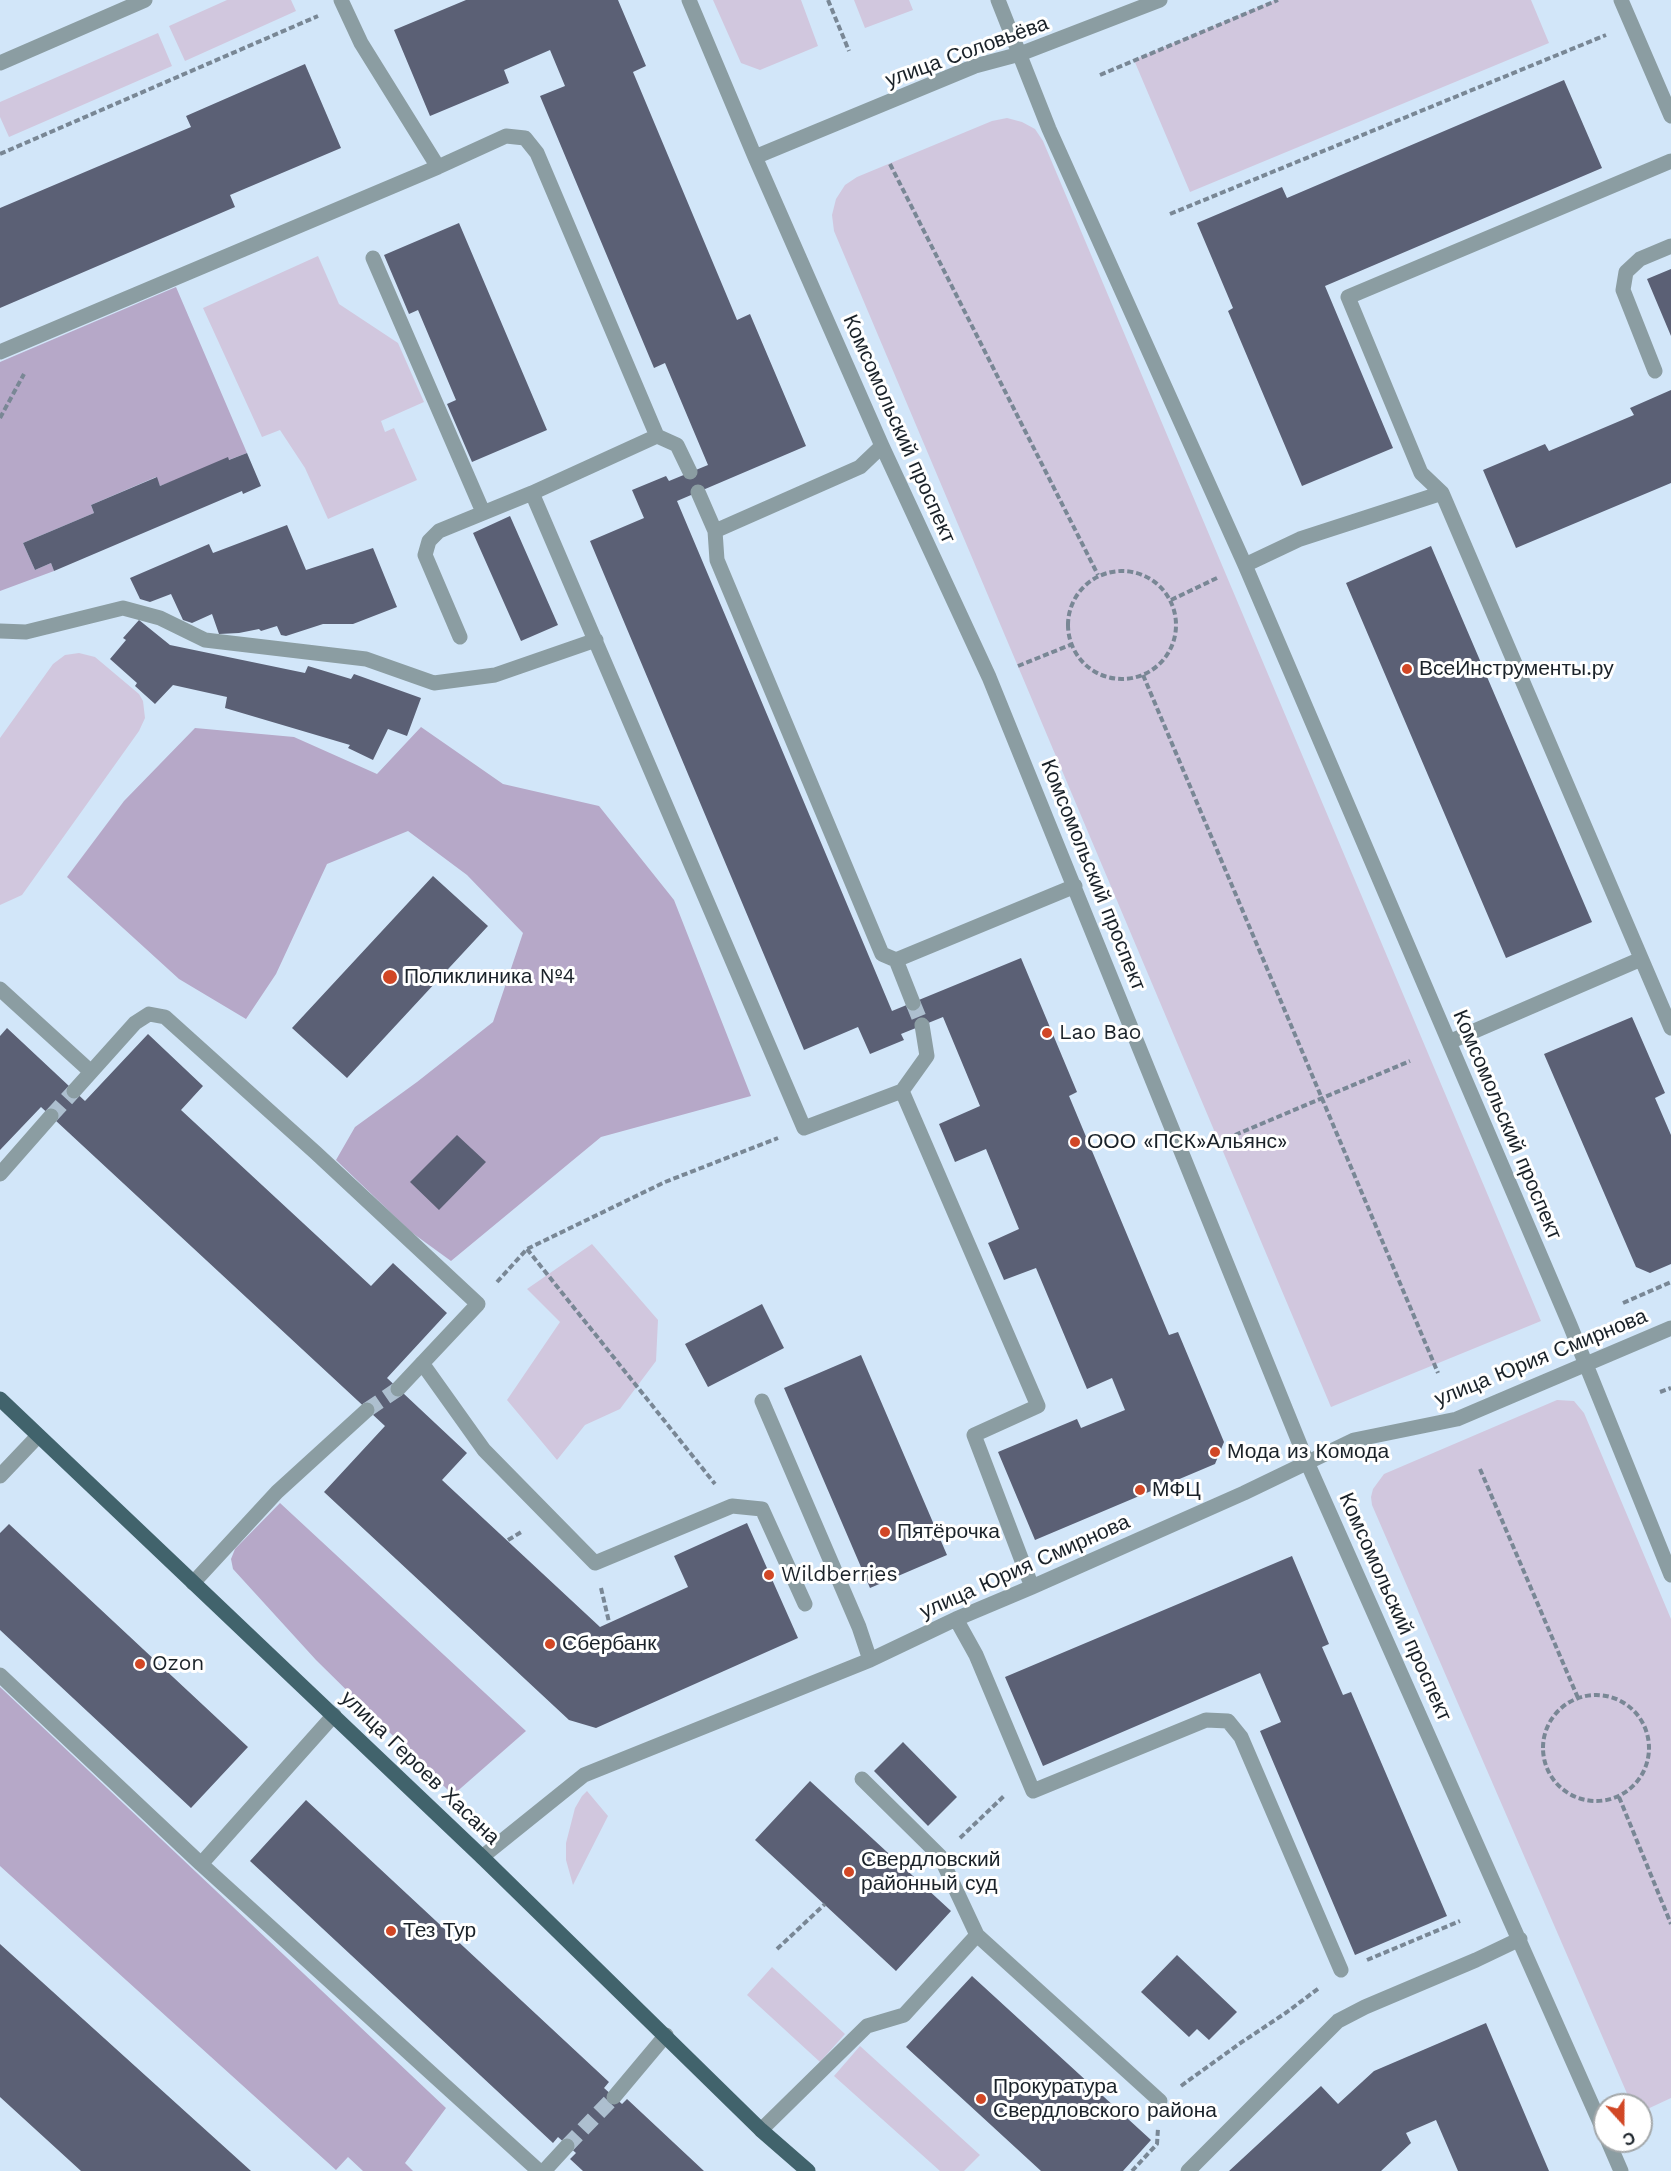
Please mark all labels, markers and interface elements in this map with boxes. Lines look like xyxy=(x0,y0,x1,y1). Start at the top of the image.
street label: улица Соловьёва xyxy=(882,11,1052,93)
street label: Комсомольский проспект xyxy=(837,311,961,547)
place label: ВсеИнструменты.ру xyxy=(1419,656,1614,682)
marker: ВсеИнструменты.ру xyxy=(1400,662,1414,676)
street label: Комсомольский проспект xyxy=(1035,756,1151,994)
place label: Поликлиника №4 xyxy=(404,964,575,990)
marker: Поликлиника №4 xyxy=(381,968,399,986)
street label: Комсомольский проспект xyxy=(1447,1006,1567,1244)
place label: Lao Bao xyxy=(1059,1020,1141,1046)
marker: Lao Bao xyxy=(1040,1026,1054,1040)
place label: ООО «ПСК»Альянс» xyxy=(1087,1129,1287,1155)
marker: ООО «ПСК»Альянс» xyxy=(1068,1135,1082,1149)
street label: улица Юрия Смирнова xyxy=(1431,1304,1651,1412)
place label: Мода из Комода xyxy=(1227,1439,1389,1465)
marker: Мода из Комода xyxy=(1208,1445,1222,1459)
place label: МФЦ xyxy=(1152,1477,1201,1503)
marker: МФЦ xyxy=(1133,1483,1147,1497)
street label: Комсомольский проспект xyxy=(1333,1489,1457,1725)
street label: улица Юрия Смирнова xyxy=(916,1509,1134,1625)
place label: Пятёрочка xyxy=(897,1519,1000,1545)
marker: Пятёрочка xyxy=(878,1525,892,1539)
place label: Wildberries xyxy=(781,1562,898,1588)
marker: Wildberries xyxy=(762,1568,776,1582)
place label: Сбербанк xyxy=(562,1631,656,1657)
marker: Сбербанк xyxy=(543,1637,557,1651)
place label: Ozon xyxy=(152,1651,204,1677)
marker: Ozon xyxy=(133,1657,147,1671)
street label: улица Героев Хасана xyxy=(335,1686,505,1850)
place label: Свердловский районный суд xyxy=(861,1847,1000,1897)
marker: Свердловский районный суд xyxy=(842,1865,856,1879)
place label: Тез Тур xyxy=(403,1918,476,1944)
marker: Тез Тур xyxy=(384,1924,398,1938)
place label: Прокуратура Свердловского района xyxy=(993,2074,1217,2124)
marker: Прокуратура Свердловского района xyxy=(974,2092,988,2106)
north arrow xyxy=(1593,2093,1653,2153)
text: С xyxy=(1620,2127,1638,2149)

